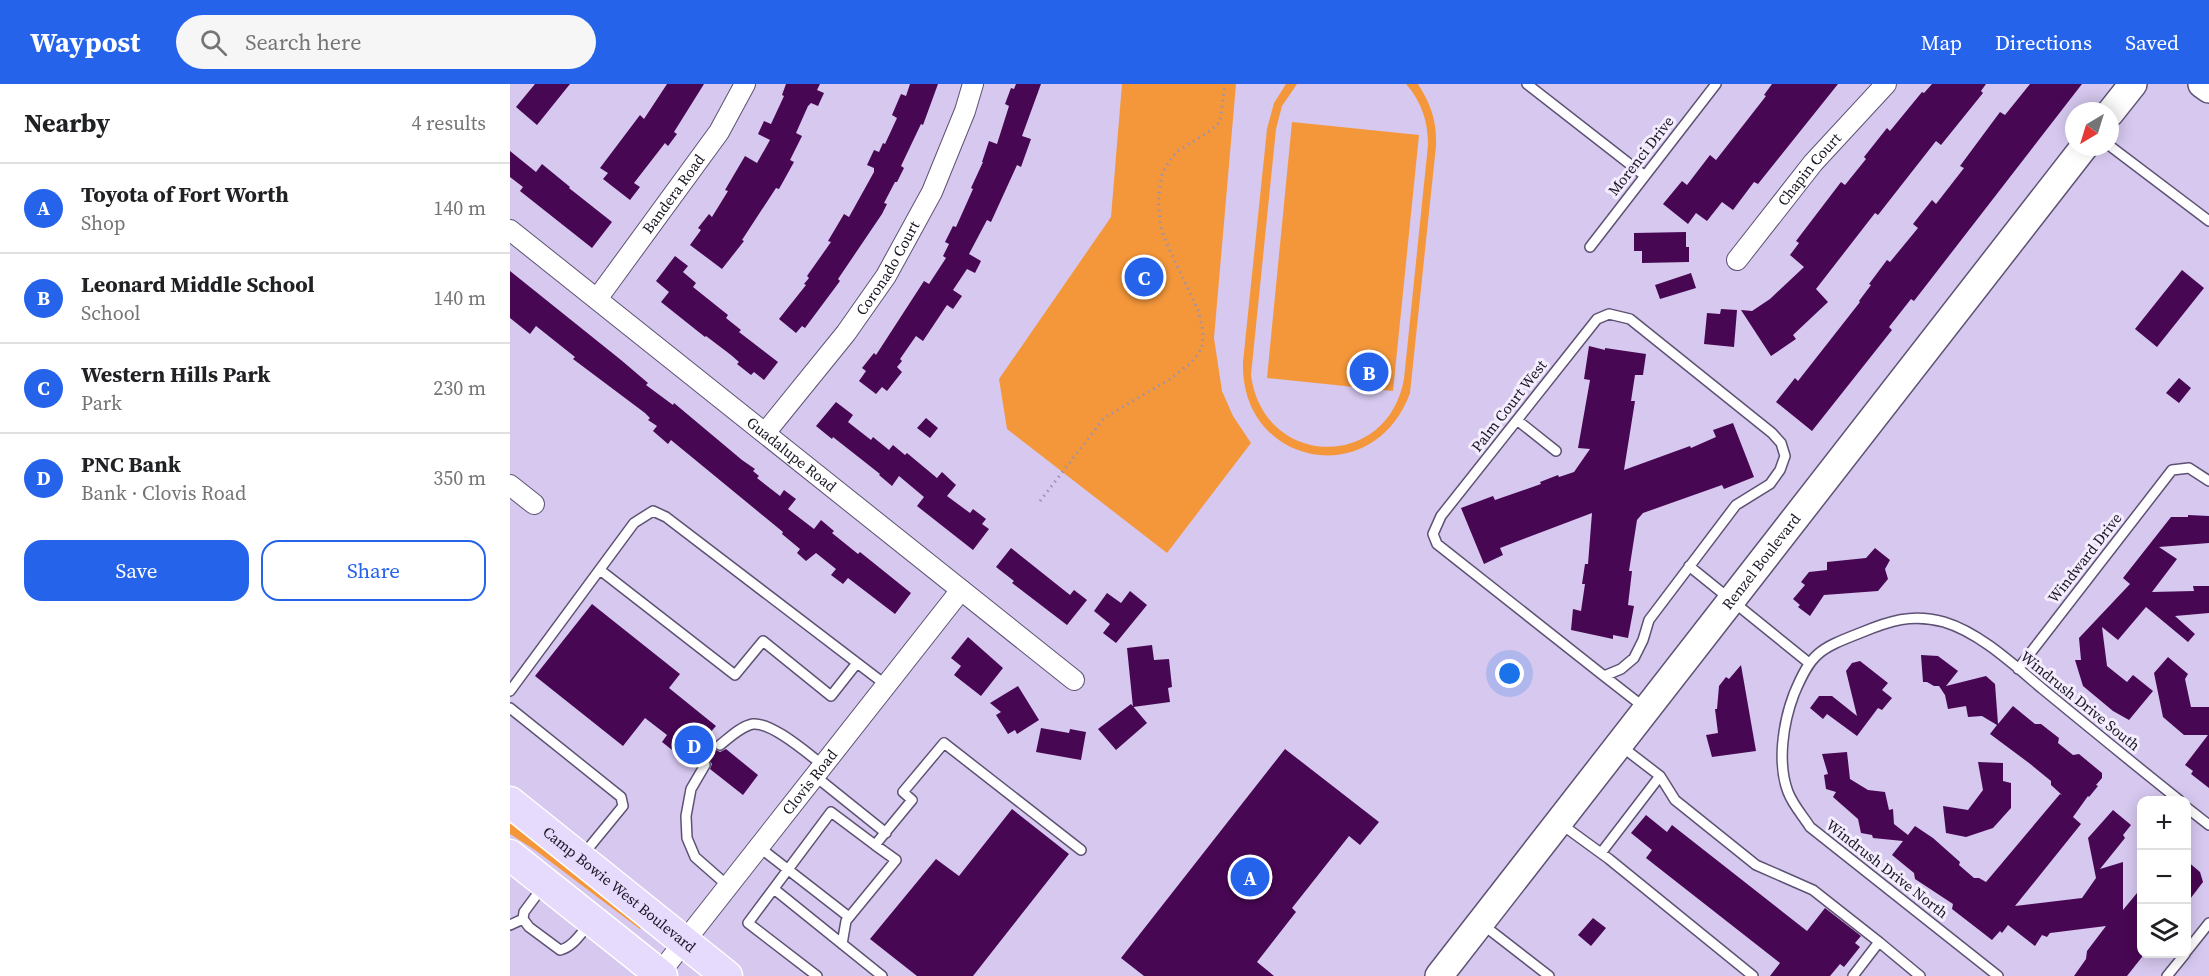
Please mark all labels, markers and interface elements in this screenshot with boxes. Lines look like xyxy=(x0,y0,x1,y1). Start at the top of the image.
search box xyxy=(176,15,596,69)
text: Waypost xyxy=(30,23,140,61)
icon: search xyxy=(197,26,230,59)
text: Search here xyxy=(245,27,361,57)
text: Map xyxy=(1921,28,1962,57)
text: Directions xyxy=(1995,28,2092,57)
text: Saved xyxy=(2125,28,2179,57)
north arrow xyxy=(2065,102,2119,156)
text: Nearby xyxy=(24,105,110,141)
text: 4 results xyxy=(411,109,486,137)
street label: Morenci Drive xyxy=(1603,111,1679,200)
street label: Chapin Court xyxy=(1772,128,1846,210)
street label: Bandera Road xyxy=(637,149,710,238)
text: Toyota of Fort Worth xyxy=(81,179,289,209)
text: A xyxy=(37,194,50,222)
text: 140 m xyxy=(433,194,486,222)
text: Shop xyxy=(81,209,126,237)
street label: Coronado Court xyxy=(851,217,924,319)
pin: C xyxy=(1124,254,1164,300)
text: Leonard Middle School xyxy=(81,269,315,299)
text: B xyxy=(37,284,50,312)
text: 140 m xyxy=(433,284,486,312)
text: School xyxy=(81,299,141,327)
pin: B xyxy=(1350,350,1388,394)
street label: Palm Court West xyxy=(1466,355,1551,456)
text: Western Hills Park xyxy=(81,359,270,389)
text: C xyxy=(37,374,50,402)
text: 230 m xyxy=(433,374,486,402)
text: Park xyxy=(81,389,122,417)
street label: Guadalupe Road xyxy=(742,412,841,497)
text: PNC Bank xyxy=(81,449,181,479)
text: D xyxy=(36,464,51,492)
text: 350 m xyxy=(433,464,486,492)
text: Bank · Clovis Road xyxy=(81,479,246,507)
street label: Renzel Boulevard xyxy=(1717,508,1805,614)
street label: Windward Drive xyxy=(2043,508,2127,607)
button: Save xyxy=(24,540,249,601)
button: Share xyxy=(261,540,486,601)
street label: Windrush Drive South xyxy=(2016,646,2145,755)
your location xyxy=(1495,659,1524,688)
pin: D xyxy=(674,722,714,768)
street label: Clovis Road xyxy=(777,744,842,819)
map controls xyxy=(2137,796,2191,958)
button: + xyxy=(2137,796,2191,850)
street label: Windrush Drive North xyxy=(1822,814,1953,923)
street label: Camp Bowie West Boulevard xyxy=(539,821,701,957)
button: − xyxy=(2137,850,2191,904)
pin: A xyxy=(1230,854,1270,900)
button: layers xyxy=(2137,904,2191,958)

